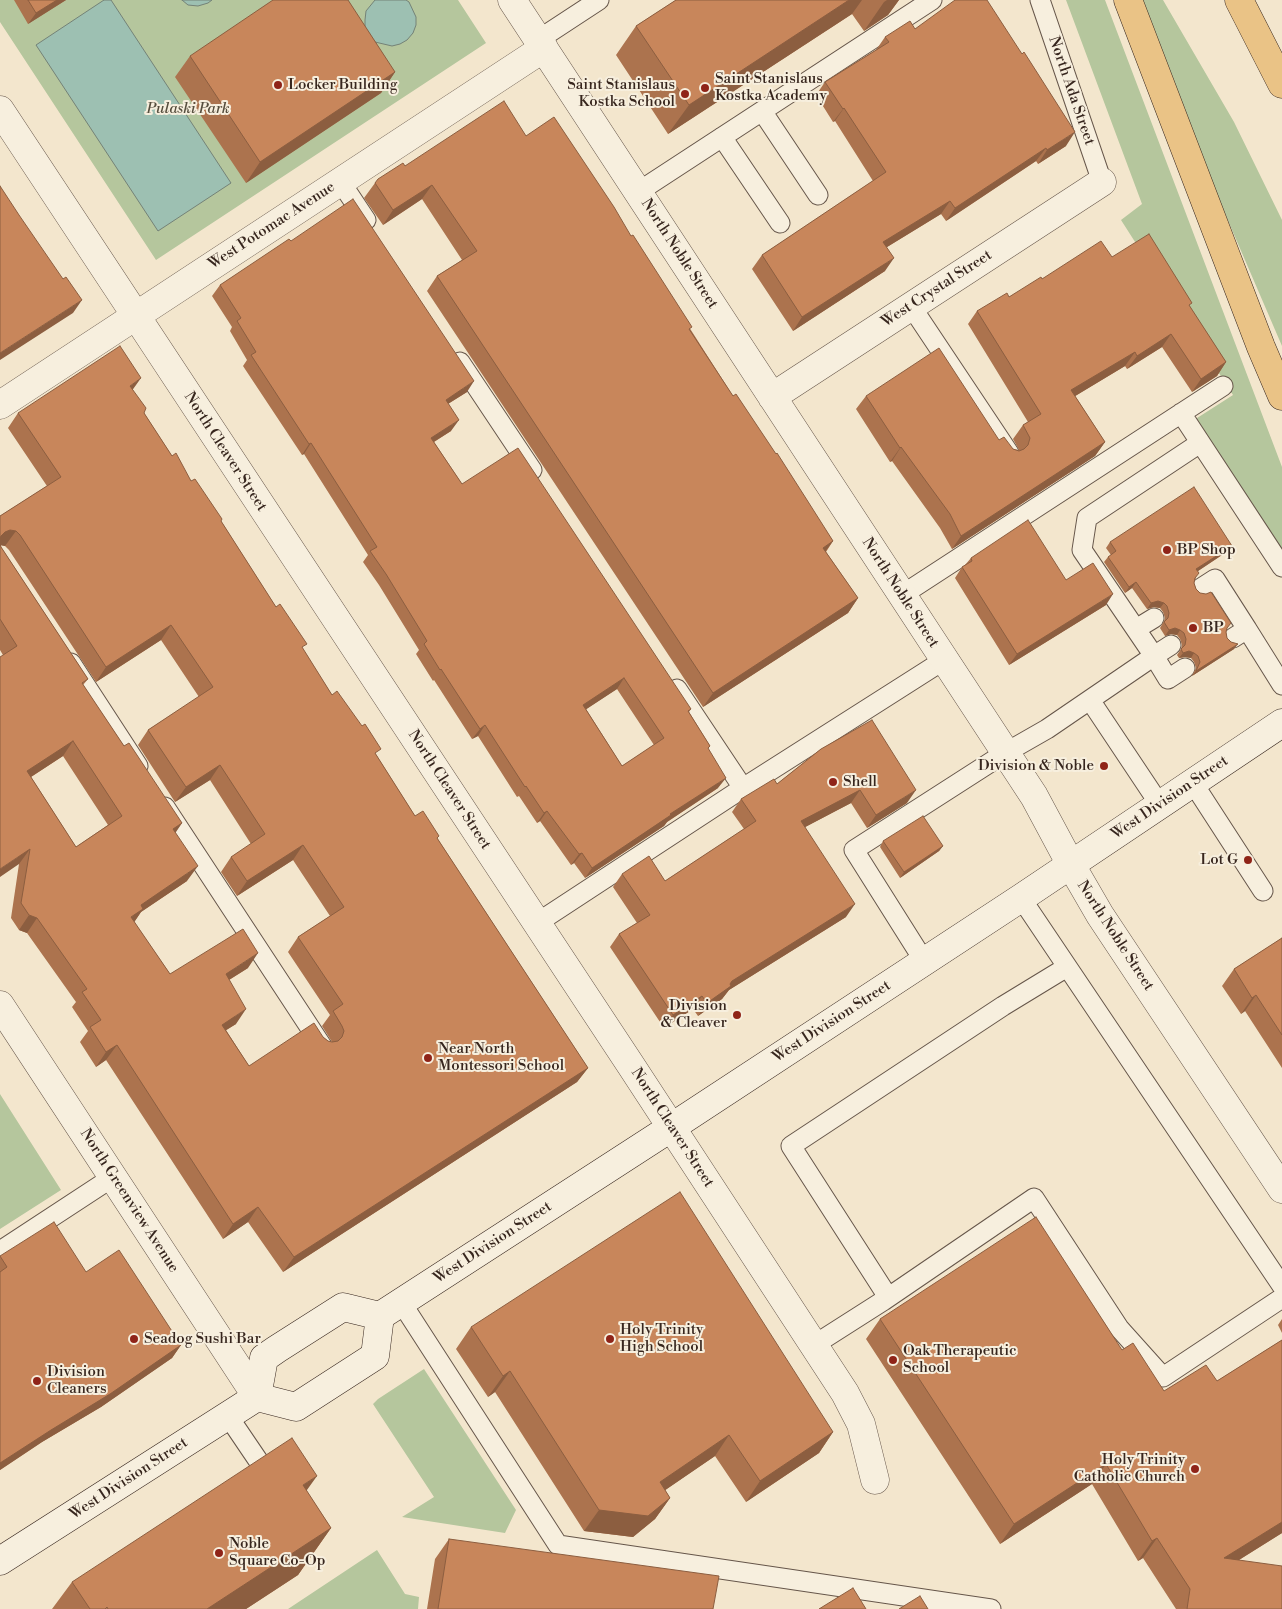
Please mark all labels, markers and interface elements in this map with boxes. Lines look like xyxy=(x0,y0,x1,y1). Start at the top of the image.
street label: North Ada Street xyxy=(1044,34,1098,148)
place label: Saint Stanislaus Kostka Academy xyxy=(715,70,827,105)
place label: Locker Building xyxy=(288,76,397,94)
place label: Saint Stanislaus Kostka School xyxy=(567,76,675,111)
marker: Locker Building xyxy=(272,79,284,91)
marker: Saint Stanislaus Kostka Academy xyxy=(699,82,711,94)
marker: Saint Stanislaus Kostka School xyxy=(679,88,691,100)
park label: Pulaski Park xyxy=(146,100,230,118)
street label: West Potomac Avenue xyxy=(205,178,339,274)
street label: North Noble Street xyxy=(637,196,721,312)
street label: West Crystal Street xyxy=(878,247,996,331)
street label: North Cleaver Street xyxy=(180,389,270,515)
street label: North Noble Street xyxy=(858,535,942,651)
place label: BP Shop xyxy=(1177,541,1236,559)
marker: BP Shop xyxy=(1161,544,1173,556)
place label: BP xyxy=(1203,619,1224,637)
marker: BP xyxy=(1187,622,1199,634)
street label: North Cleaver Street xyxy=(404,727,494,853)
street label: West Division Street xyxy=(1108,752,1232,844)
place label: Division & Noble xyxy=(978,757,1094,775)
marker: Division & Noble xyxy=(1098,760,1110,772)
place label: Shell xyxy=(843,773,877,791)
marker: Shell xyxy=(827,776,839,788)
place label: Lot G xyxy=(1200,851,1238,869)
marker: Lot G xyxy=(1242,854,1254,866)
street label: North Noble Street xyxy=(1073,878,1157,994)
street label: West Division Street xyxy=(770,977,894,1067)
place label: Division & Cleaver xyxy=(661,997,727,1032)
marker: Division & Cleaver xyxy=(731,1009,743,1021)
place label: Near North Montessori School xyxy=(438,1040,564,1075)
marker: Near North Montessori School xyxy=(422,1052,434,1064)
street label: North Cleaver Street xyxy=(627,1065,717,1191)
street label: North Greenview Avenue xyxy=(76,1126,182,1276)
street label: West Division Street xyxy=(431,1198,555,1288)
place label: Holy Trinity High School xyxy=(620,1321,703,1356)
place label: Seadog Sushi Bar xyxy=(144,1330,261,1348)
marker: Seadog Sushi Bar xyxy=(128,1333,140,1345)
marker: Holy Trinity High School xyxy=(604,1333,616,1345)
place label: Oak Therapeutic School xyxy=(903,1342,1017,1377)
marker: Oak Therapeutic School xyxy=(887,1354,899,1366)
place label: Division Cleaners xyxy=(47,1363,106,1398)
marker: Division Cleaners xyxy=(31,1375,43,1387)
street label: West Division Street xyxy=(67,1434,191,1524)
place label: Holy Trinity Catholic Church xyxy=(1074,1451,1185,1486)
marker: Holy Trinity Catholic Church xyxy=(1189,1463,1201,1475)
place label: Noble Square Co-Op xyxy=(229,1535,325,1570)
marker: Noble Square Co-Op xyxy=(213,1547,225,1559)

